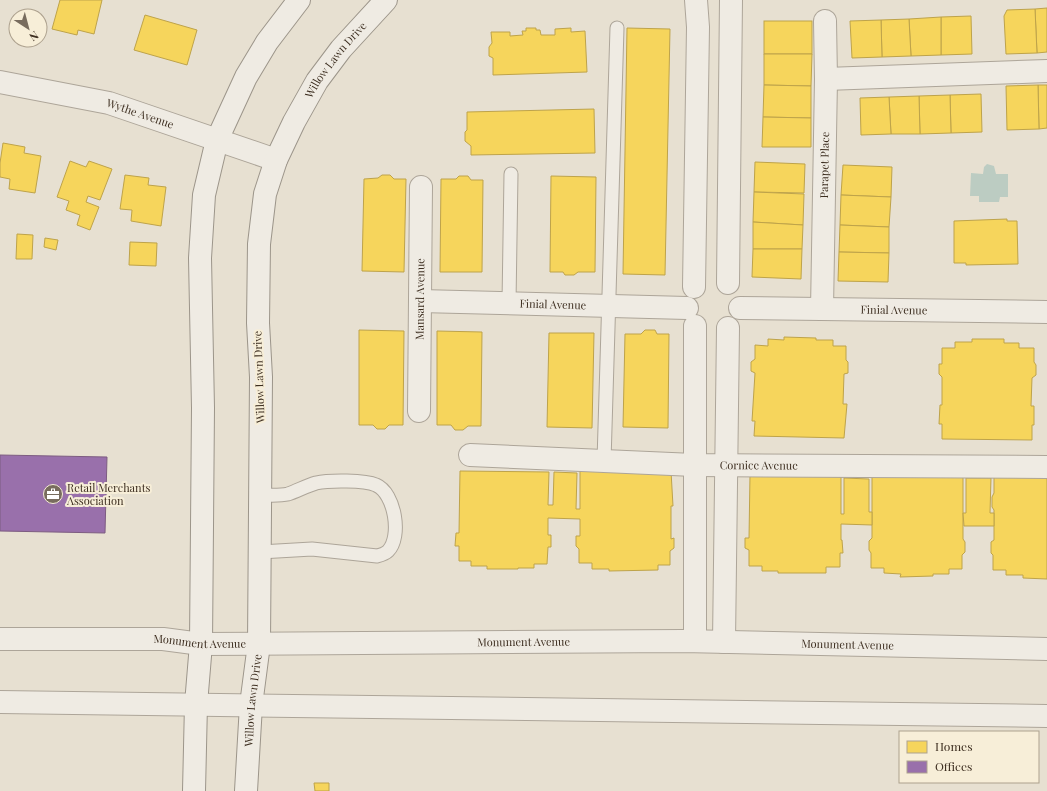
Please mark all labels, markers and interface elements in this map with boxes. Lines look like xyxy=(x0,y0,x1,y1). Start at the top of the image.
north arrow xyxy=(8,8,48,48)
street label: Willow Lawn Drive xyxy=(301,18,370,101)
text: N xyxy=(27,28,42,45)
street label: Wythe Avenue xyxy=(104,94,176,132)
street label: Parapet Place xyxy=(816,131,832,198)
street label: Mansard Avenue xyxy=(412,258,427,340)
street label: Finial Avenue xyxy=(519,296,587,312)
street label: Finial Avenue xyxy=(861,302,928,317)
street label: Willow Lawn Drive xyxy=(249,330,268,425)
street label: Cornice Avenue xyxy=(720,457,798,473)
place label: Retail Merchants Association xyxy=(66,480,151,508)
office icon: Retail Merchants Association xyxy=(42,483,64,505)
street label: Monument Avenue xyxy=(154,631,247,651)
street label: Monument Avenue xyxy=(477,634,571,649)
street label: Monument Avenue xyxy=(801,636,895,653)
street label: Willow Lawn Drive xyxy=(241,653,265,748)
legend xyxy=(899,731,1039,783)
text: Homes xyxy=(935,738,973,754)
text: Offices xyxy=(935,758,972,774)

